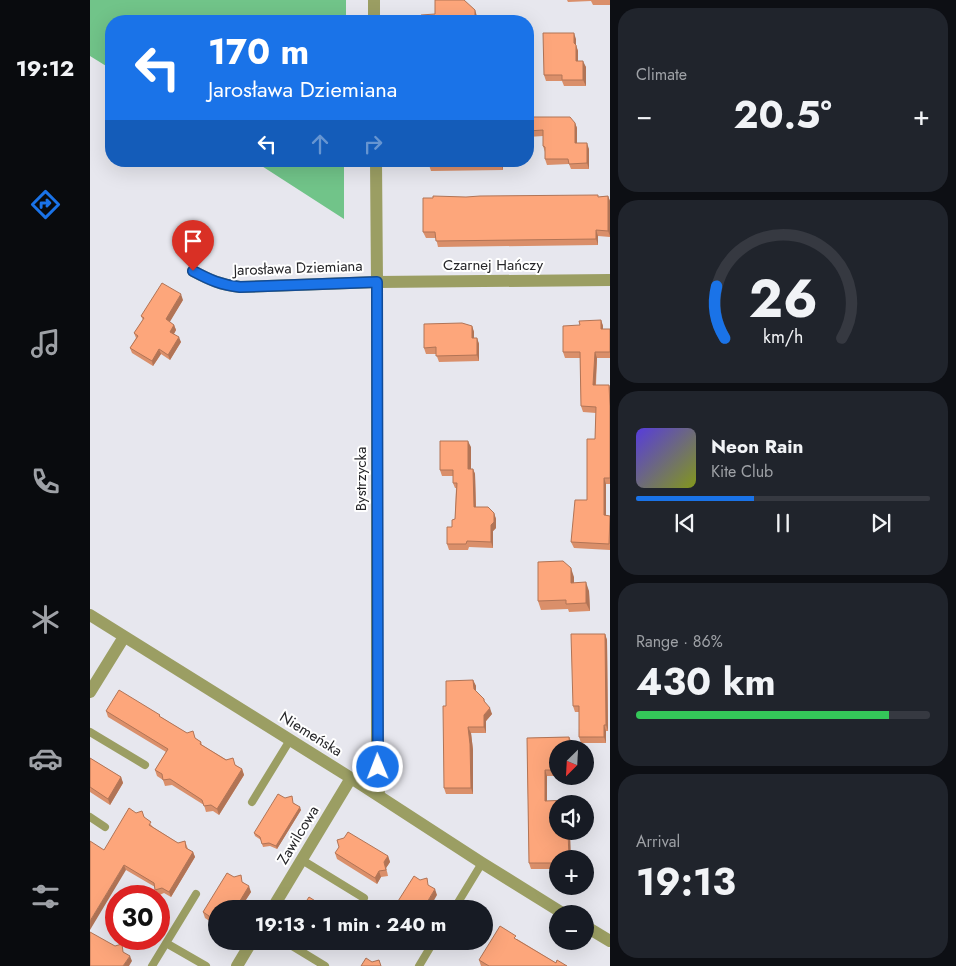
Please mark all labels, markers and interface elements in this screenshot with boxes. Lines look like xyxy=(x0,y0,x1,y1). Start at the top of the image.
text: 170 m xyxy=(208,27,309,77)
icon: left xyxy=(125,35,190,100)
text: 19:12 xyxy=(16,52,74,84)
text: Climate xyxy=(636,63,687,86)
text: Jarosława Dziemiana xyxy=(208,73,397,105)
text: 20.5° xyxy=(734,87,832,142)
text: − xyxy=(636,95,653,136)
text: + xyxy=(913,95,930,136)
icon: left xyxy=(253,130,281,158)
icon: ahead xyxy=(306,130,334,158)
icon: right xyxy=(359,130,387,158)
icon: directions xyxy=(28,187,63,222)
pin xyxy=(172,220,214,271)
icon: arrive xyxy=(179,227,207,255)
street label: Czarnej Hańczy xyxy=(443,254,543,276)
street label: Jarosława Dziemiana xyxy=(231,255,363,281)
text: 26 xyxy=(749,261,817,337)
text: km/h xyxy=(763,324,803,350)
icon: music xyxy=(28,326,63,361)
text: Neon Rain xyxy=(711,433,804,460)
street label: Bystrzycka xyxy=(350,447,372,511)
text: Kite Club xyxy=(711,460,773,483)
icon: phone xyxy=(28,464,63,499)
icon: previous xyxy=(671,509,699,537)
icon: pause xyxy=(769,509,797,537)
icon: next xyxy=(867,509,895,537)
icon: climate xyxy=(28,602,63,637)
text: Range · 86% xyxy=(636,630,723,653)
text: 430 km xyxy=(636,654,776,709)
street label: Niemeńska xyxy=(275,706,347,762)
position arrow xyxy=(351,740,403,792)
north arrow xyxy=(549,740,594,785)
map controls xyxy=(549,740,594,950)
icon: car xyxy=(28,741,63,776)
button: sound xyxy=(549,795,594,840)
street label: Zawilcowa xyxy=(272,801,324,869)
text: Arrival xyxy=(636,830,680,853)
button: + xyxy=(549,850,594,895)
text: 19:13 xyxy=(636,854,736,909)
icon: filters xyxy=(28,879,63,914)
speed limit sign: 30 xyxy=(105,885,170,950)
button: − xyxy=(549,905,594,950)
text: 19:13 · 1 min · 240 m xyxy=(255,911,446,938)

